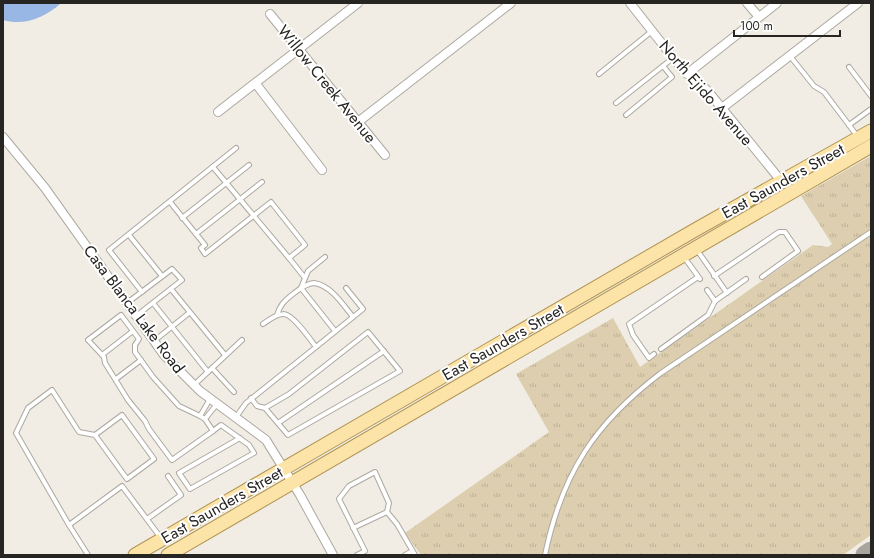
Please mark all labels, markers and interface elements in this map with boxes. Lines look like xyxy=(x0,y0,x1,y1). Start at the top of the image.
scale bar xyxy=(734,12,840,38)
text: 100 m xyxy=(740,17,773,35)
street label: Willow Creek Avenue xyxy=(272,20,382,148)
street label: North Ejido Avenue xyxy=(654,35,758,151)
street label: East Saunders Street xyxy=(717,138,849,224)
street label: Casa Blanca Lake Road xyxy=(78,240,190,378)
street label: East Saunders Street xyxy=(438,298,568,386)
street label: East Saunders Street xyxy=(157,461,287,549)

